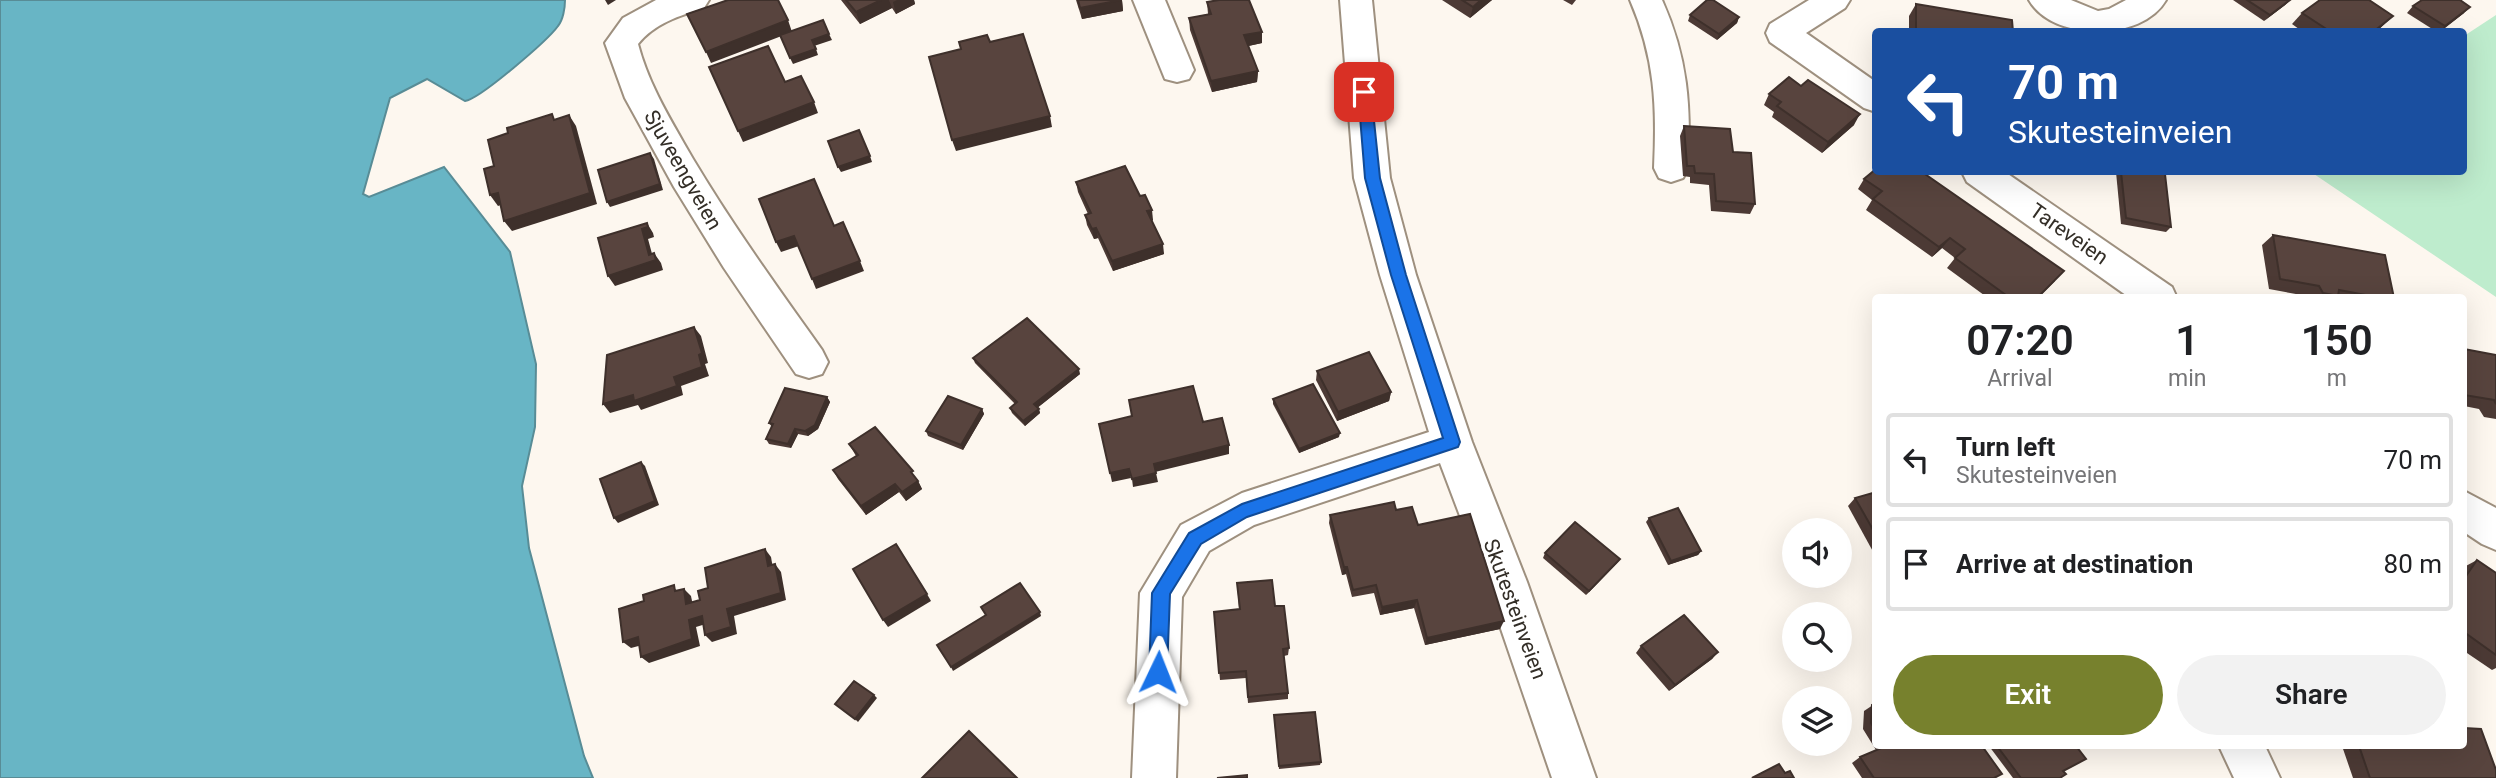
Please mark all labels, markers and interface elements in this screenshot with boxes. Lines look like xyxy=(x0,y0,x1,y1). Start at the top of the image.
text: 70 m xyxy=(2008,54,2119,111)
icon: left xyxy=(1893,56,1984,147)
pin xyxy=(1334,62,1394,122)
icon: arrive xyxy=(1345,73,1383,111)
street label: Sjuveengveien xyxy=(639,106,727,234)
text: Skutesteinveien xyxy=(2008,113,2232,151)
street label: Tareveien xyxy=(2025,198,2113,270)
text: 07:20 xyxy=(1966,316,2074,365)
text: 1 xyxy=(2175,316,2199,365)
text: 150 xyxy=(2301,316,2373,365)
text: Arrival xyxy=(1987,365,2053,392)
text: min xyxy=(2168,365,2206,392)
text: m xyxy=(2327,365,2347,392)
text: Turn left xyxy=(1956,432,2055,462)
icon: left xyxy=(1897,441,1935,479)
text: 70 m xyxy=(2384,445,2442,475)
text: Skutesteinveien xyxy=(1956,462,2117,489)
map controls xyxy=(1782,518,1852,756)
button: sound xyxy=(1782,518,1852,588)
street label: Skutesteinveien xyxy=(1479,536,1551,682)
icon: arrive xyxy=(1897,545,1935,583)
text: Arrive at destination xyxy=(1956,549,2193,579)
text: 80 m xyxy=(2384,549,2442,579)
button: search xyxy=(1782,602,1852,672)
position arrow xyxy=(1121,635,1195,709)
button: Exit xyxy=(1893,655,2163,735)
button: Share xyxy=(2177,655,2446,735)
button: layers xyxy=(1782,686,1852,756)

